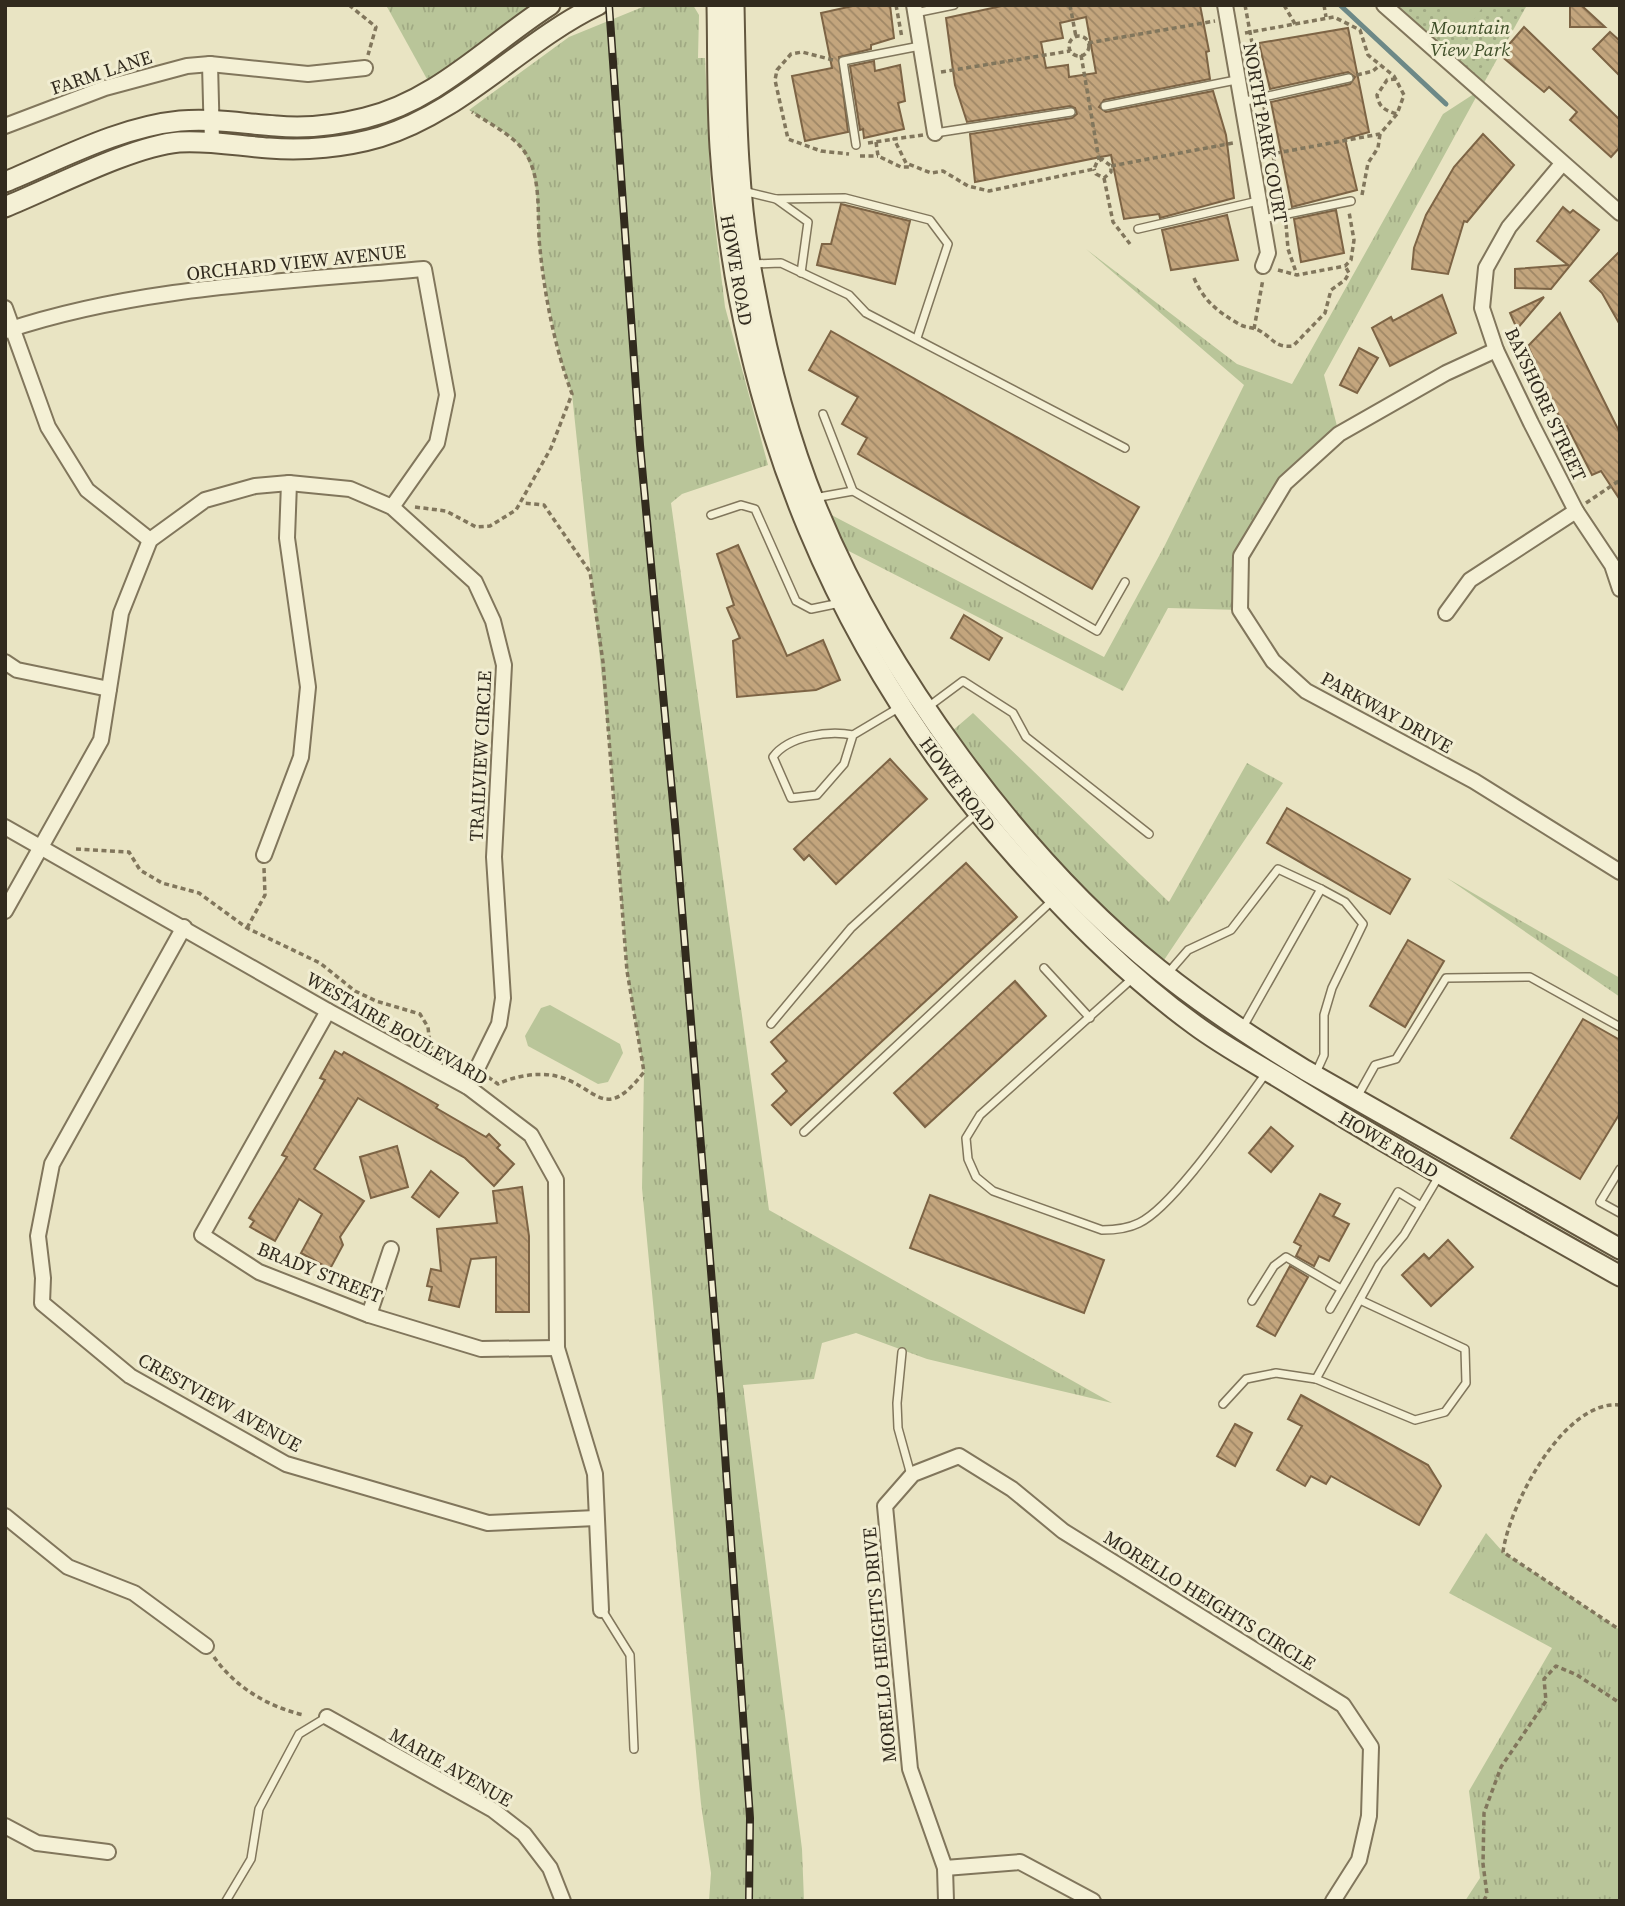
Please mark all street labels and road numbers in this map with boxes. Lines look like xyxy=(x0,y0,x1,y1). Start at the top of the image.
street label: NORTH PARK COURT xyxy=(1237,41,1295,226)
street label: FARM LANE xyxy=(47,43,155,101)
street label: HOWE ROAD xyxy=(714,213,760,327)
street label: ORCHARD VIEW AVENUE xyxy=(185,238,407,286)
street label: BAYSHORE STREET xyxy=(1499,323,1593,485)
street label: PARKWAY DRIVE xyxy=(1316,665,1458,759)
street label: TRAILVIEW CIRCLE xyxy=(463,670,497,842)
street label: HOWE ROAD xyxy=(914,731,1002,837)
street label: WESTAIRE BOULEVARD xyxy=(301,965,493,1091)
street label: HOWE ROAD xyxy=(1334,1104,1444,1184)
street label: BRADY STREET xyxy=(254,1235,387,1309)
street label: CRESTVIEW AVENUE xyxy=(134,1346,306,1458)
street label: MORELLO HEIGHTS CIRCLE xyxy=(1099,1524,1321,1676)
street label: MORELLO HEIGHTS DRIVE xyxy=(856,1526,902,1764)
street label: MARIE AVENUE xyxy=(385,1721,517,1813)

